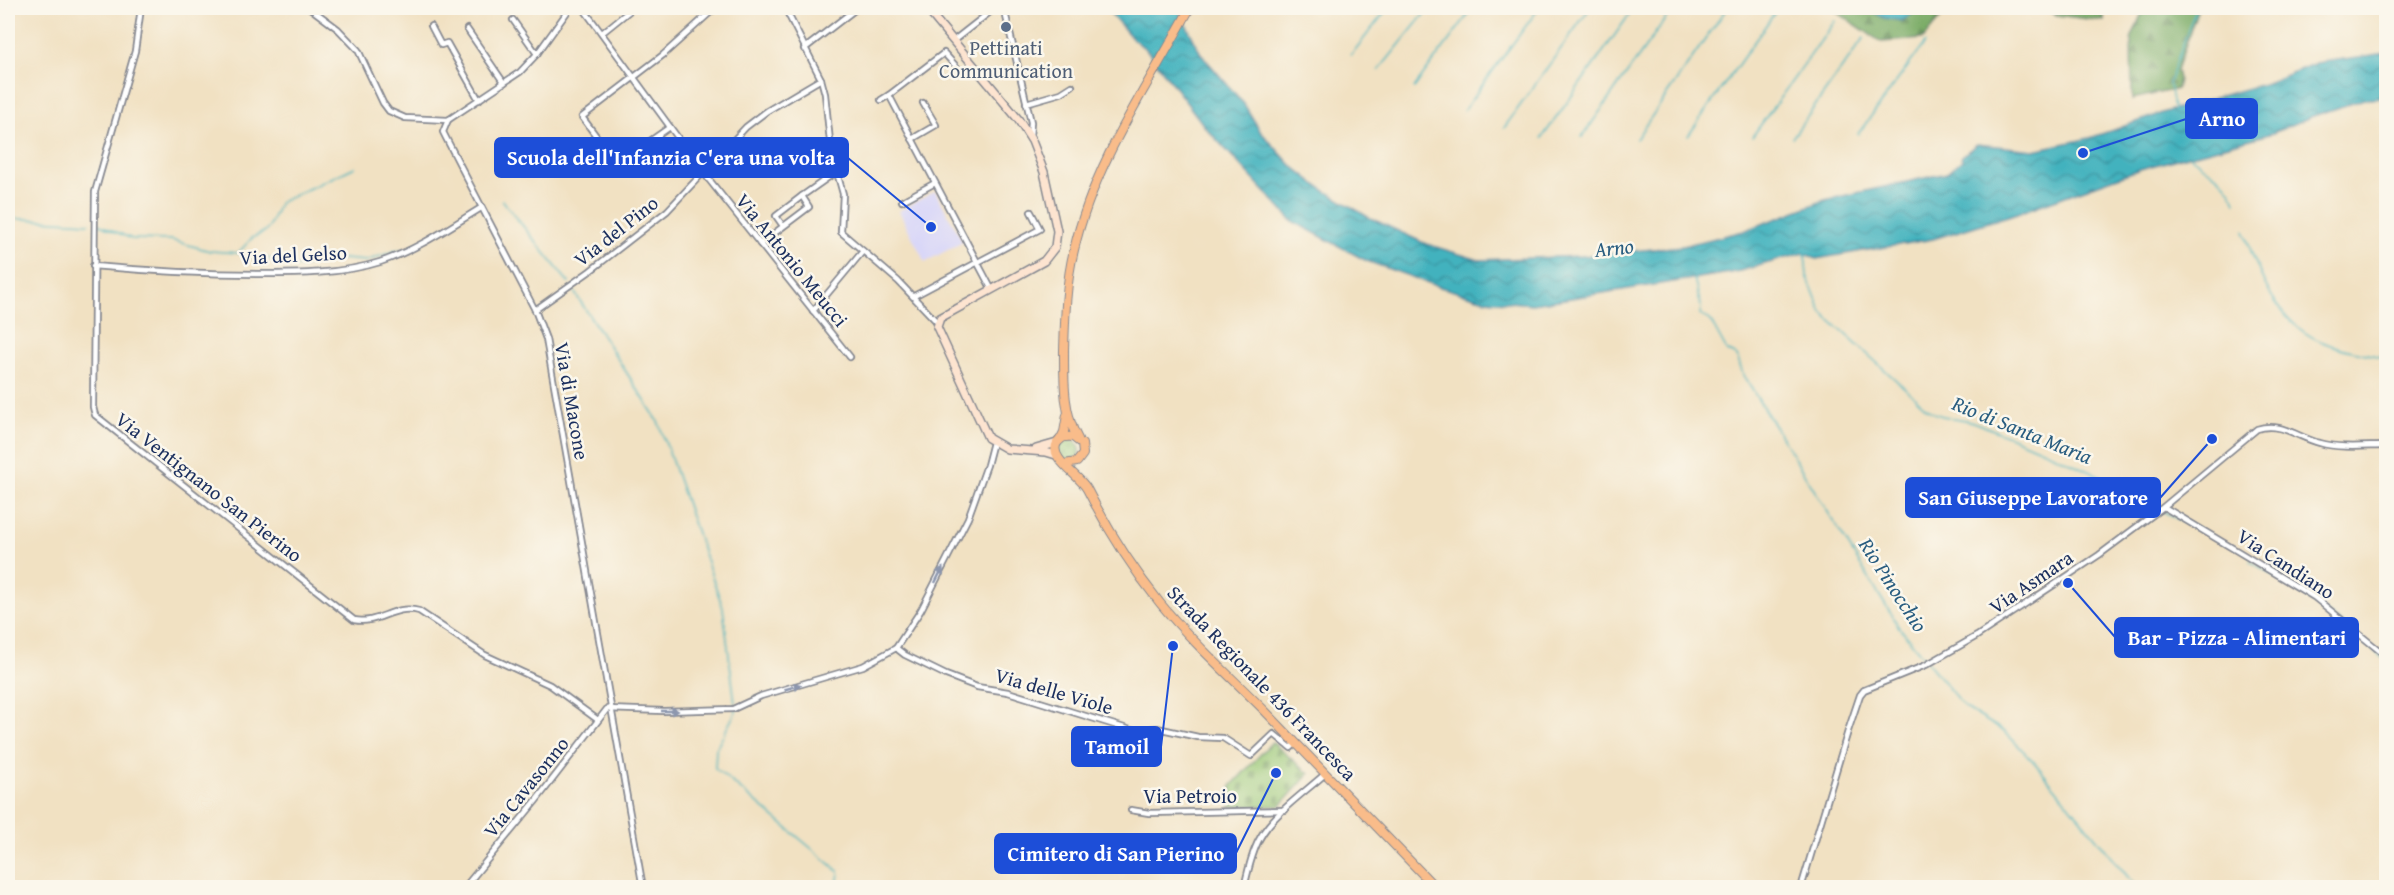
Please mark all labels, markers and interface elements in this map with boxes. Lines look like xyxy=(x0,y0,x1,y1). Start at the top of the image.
marker: Pettinati Communication xyxy=(999,20,1013,34)
place label: Pettinati Communication xyxy=(939,33,1073,85)
callout: Arno xyxy=(2186,99,2257,138)
text: Arno xyxy=(2199,103,2245,134)
callout: Scuola dell'Infanzia C'era una volta xyxy=(495,138,848,177)
text: Scuola dell'Infanzia C'era una volta xyxy=(507,142,835,173)
street label: Via Antonio Meucci xyxy=(729,187,856,333)
street label: Via del Pino xyxy=(567,188,664,273)
water label: Arno xyxy=(1592,230,1635,265)
street label: Via del Gelso xyxy=(238,237,347,272)
street label: Via di Macone xyxy=(548,340,597,462)
water label: Rio di Santa Maria xyxy=(1947,387,2097,472)
street label: Via Ventignano San Pierino xyxy=(110,404,309,569)
callout: San Giuseppe Lavoratore xyxy=(1906,478,2160,517)
text: San Giuseppe Lavoratore xyxy=(1918,482,2148,513)
street label: Via Candiano xyxy=(2232,521,2341,606)
water label: Rio Pinocchio xyxy=(1851,531,1935,638)
street label: Via Asmara xyxy=(1983,542,2079,620)
one-way arrow xyxy=(934,567,943,584)
street label: Strada Regionale 436 Francesca xyxy=(1161,578,1364,787)
callout: Bar - Pizza - Alimentari xyxy=(2115,618,2358,657)
text: Bar - Pizza - Alimentari xyxy=(2128,622,2347,653)
street label: Via delle Viole xyxy=(992,660,1117,721)
one-way arrow xyxy=(784,681,802,691)
one-way arrow xyxy=(661,706,680,716)
callout: Tamoil xyxy=(1072,727,1161,766)
street label: Via Cavasonno xyxy=(476,730,575,843)
text: Tamoil xyxy=(1085,731,1150,762)
street label: Via Petroio xyxy=(1143,781,1237,810)
callout: Cimitero di San Pierino xyxy=(995,834,1236,873)
text: Cimitero di San Pierino xyxy=(1007,838,1225,869)

